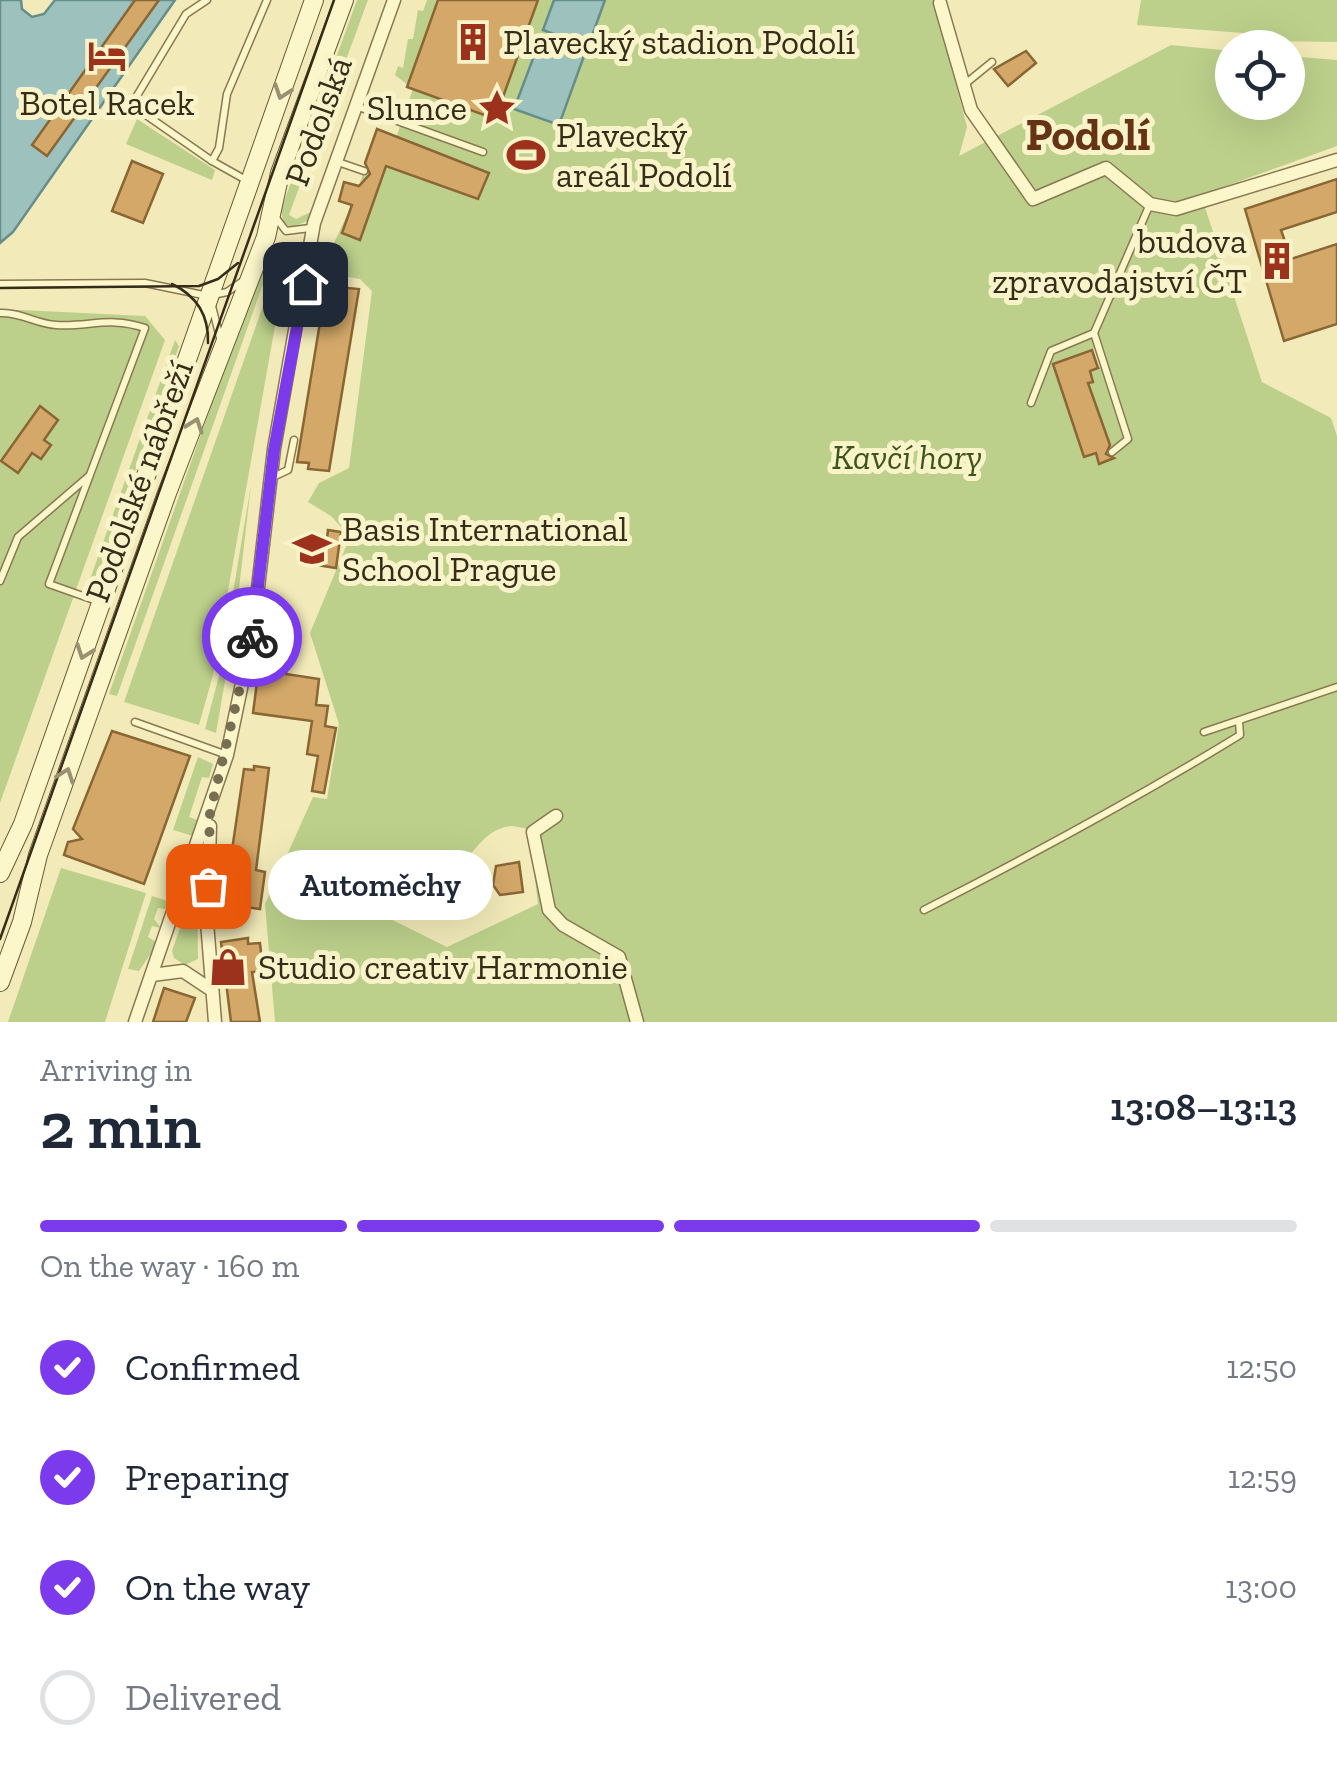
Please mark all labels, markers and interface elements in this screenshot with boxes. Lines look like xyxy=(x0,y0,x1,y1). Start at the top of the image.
building icon: Plavecký stadion Podolí xyxy=(452,21,494,63)
place label: Plavecký stadion Podolí xyxy=(503,21,856,63)
map controls xyxy=(1215,30,1305,120)
button: locate xyxy=(1215,30,1305,120)
hotel icon: Botel Racek xyxy=(86,35,128,77)
street label: Podolská xyxy=(275,51,361,191)
place label: Botel Racek xyxy=(19,82,195,124)
one-way arrow xyxy=(274,83,294,100)
place label: Slunce xyxy=(367,87,467,129)
place icon: Slunce xyxy=(476,87,518,129)
district label: Podolí xyxy=(1025,108,1151,162)
place label: Plavecký areál Podolí xyxy=(556,114,732,196)
sports icon: Plavecký areál Podolí xyxy=(505,134,547,176)
place label: budova zpravodajství ČT xyxy=(992,220,1247,302)
building icon: budova zpravodajství ČT xyxy=(1256,240,1298,282)
pin xyxy=(263,242,348,327)
icon: home xyxy=(278,257,333,312)
street label: Podolské nábřeží xyxy=(76,354,202,607)
one-way arrow xyxy=(184,418,204,435)
park label: Kavčí hory xyxy=(832,436,982,478)
place label: Basis International School Prague xyxy=(342,508,628,590)
school or university icon: Basis International School Prague xyxy=(291,528,333,570)
courier xyxy=(202,587,302,687)
icon: bike xyxy=(225,610,280,665)
one-way arrow xyxy=(75,643,96,660)
one-way arrow xyxy=(54,768,75,785)
pin xyxy=(166,844,251,929)
callout: Automěchy xyxy=(268,851,493,921)
icon: bag xyxy=(181,859,236,914)
text: Automěchy xyxy=(300,866,461,904)
shop icon: Studio creativ Harmonie xyxy=(207,946,249,988)
place label: Studio creativ Harmonie xyxy=(258,946,628,988)
text: Arriving in xyxy=(40,1051,192,1089)
text: 13:08–13:13 xyxy=(1110,1084,1297,1130)
text: 2 min xyxy=(40,1087,201,1165)
text: On the way · 160 m xyxy=(40,1247,299,1285)
icon: check xyxy=(40,1340,95,1395)
text: Confirmed xyxy=(125,1344,300,1390)
text: 12:50 xyxy=(1226,1348,1297,1386)
icon: check xyxy=(40,1450,95,1505)
text: Preparing xyxy=(125,1454,289,1500)
text: 12:59 xyxy=(1228,1458,1297,1496)
icon: check xyxy=(40,1560,95,1615)
text: On the way xyxy=(125,1564,310,1610)
text: 13:00 xyxy=(1225,1568,1297,1606)
text: Delivered xyxy=(125,1674,281,1720)

